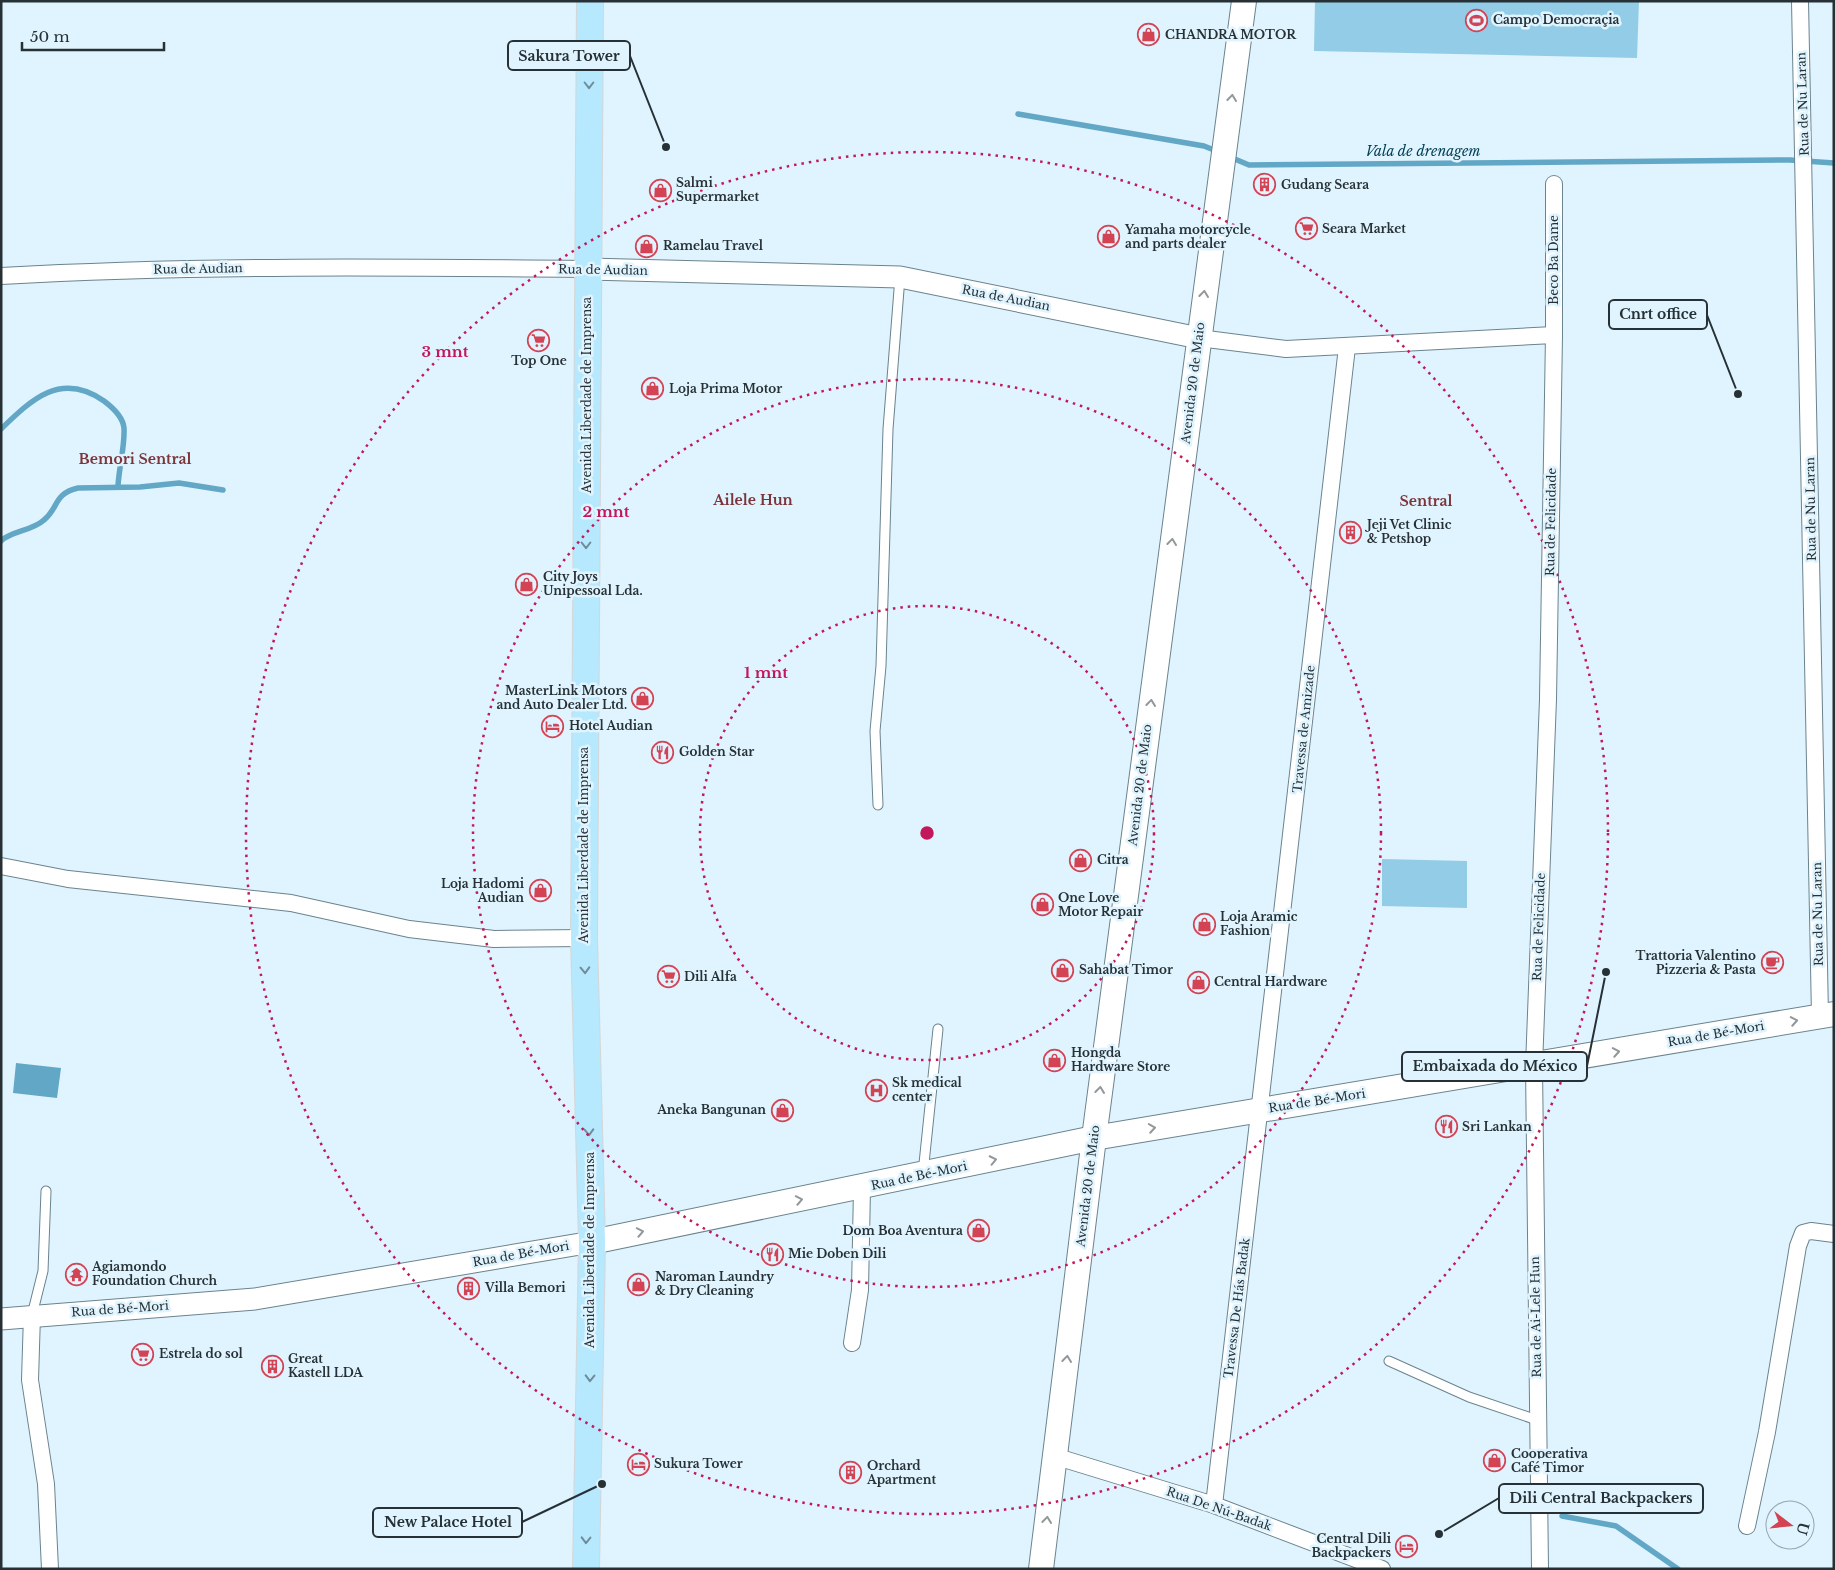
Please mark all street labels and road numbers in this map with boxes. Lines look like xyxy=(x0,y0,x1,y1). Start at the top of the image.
street label: Rua de Nu Laran xyxy=(1793,52,1812,156)
street label: Beco Ba Dame xyxy=(1546,215,1561,305)
street label: Rua de Audian xyxy=(153,260,243,277)
street label: Rua de Audian xyxy=(558,261,648,278)
street label: Rua de Audian xyxy=(961,282,1052,313)
street label: Avenida Liberdade de Imprensa xyxy=(579,296,594,494)
street label: Avenida 20 de Maio xyxy=(1177,321,1207,446)
street label: Rua de Nu Laran xyxy=(1802,457,1819,561)
street label: Rua de Felicidade xyxy=(1542,467,1559,576)
street label: Travessa de Amizade xyxy=(1289,664,1318,793)
street label: Avenida 20 de Maio xyxy=(1124,723,1154,848)
street label: Avenida Liberdade de Imprensa xyxy=(576,746,591,944)
street label: Rua de Nu Laran xyxy=(1809,862,1826,966)
street label: Rua de Felicidade xyxy=(1529,872,1548,981)
street label: Rua de Bé-Mori xyxy=(1666,1018,1765,1049)
street label: Rua de Bé-Mori xyxy=(1267,1085,1366,1116)
street label: Avenida 20 de Maio xyxy=(1072,1124,1102,1249)
street label: Avenida Liberdade de Imprensa xyxy=(582,1151,597,1349)
street label: Rua de Bé-Mori xyxy=(869,1158,968,1193)
street label: Travessa De Hás Badak xyxy=(1220,1236,1253,1379)
street label: Rua de Bé-Mori xyxy=(471,1238,570,1269)
street label: Rua de Ai-Lele Hun xyxy=(1527,1256,1544,1378)
street label: Rua de Bé-Mori xyxy=(71,1298,169,1319)
street label: Rua De Nú-Badak xyxy=(1165,1483,1274,1534)

